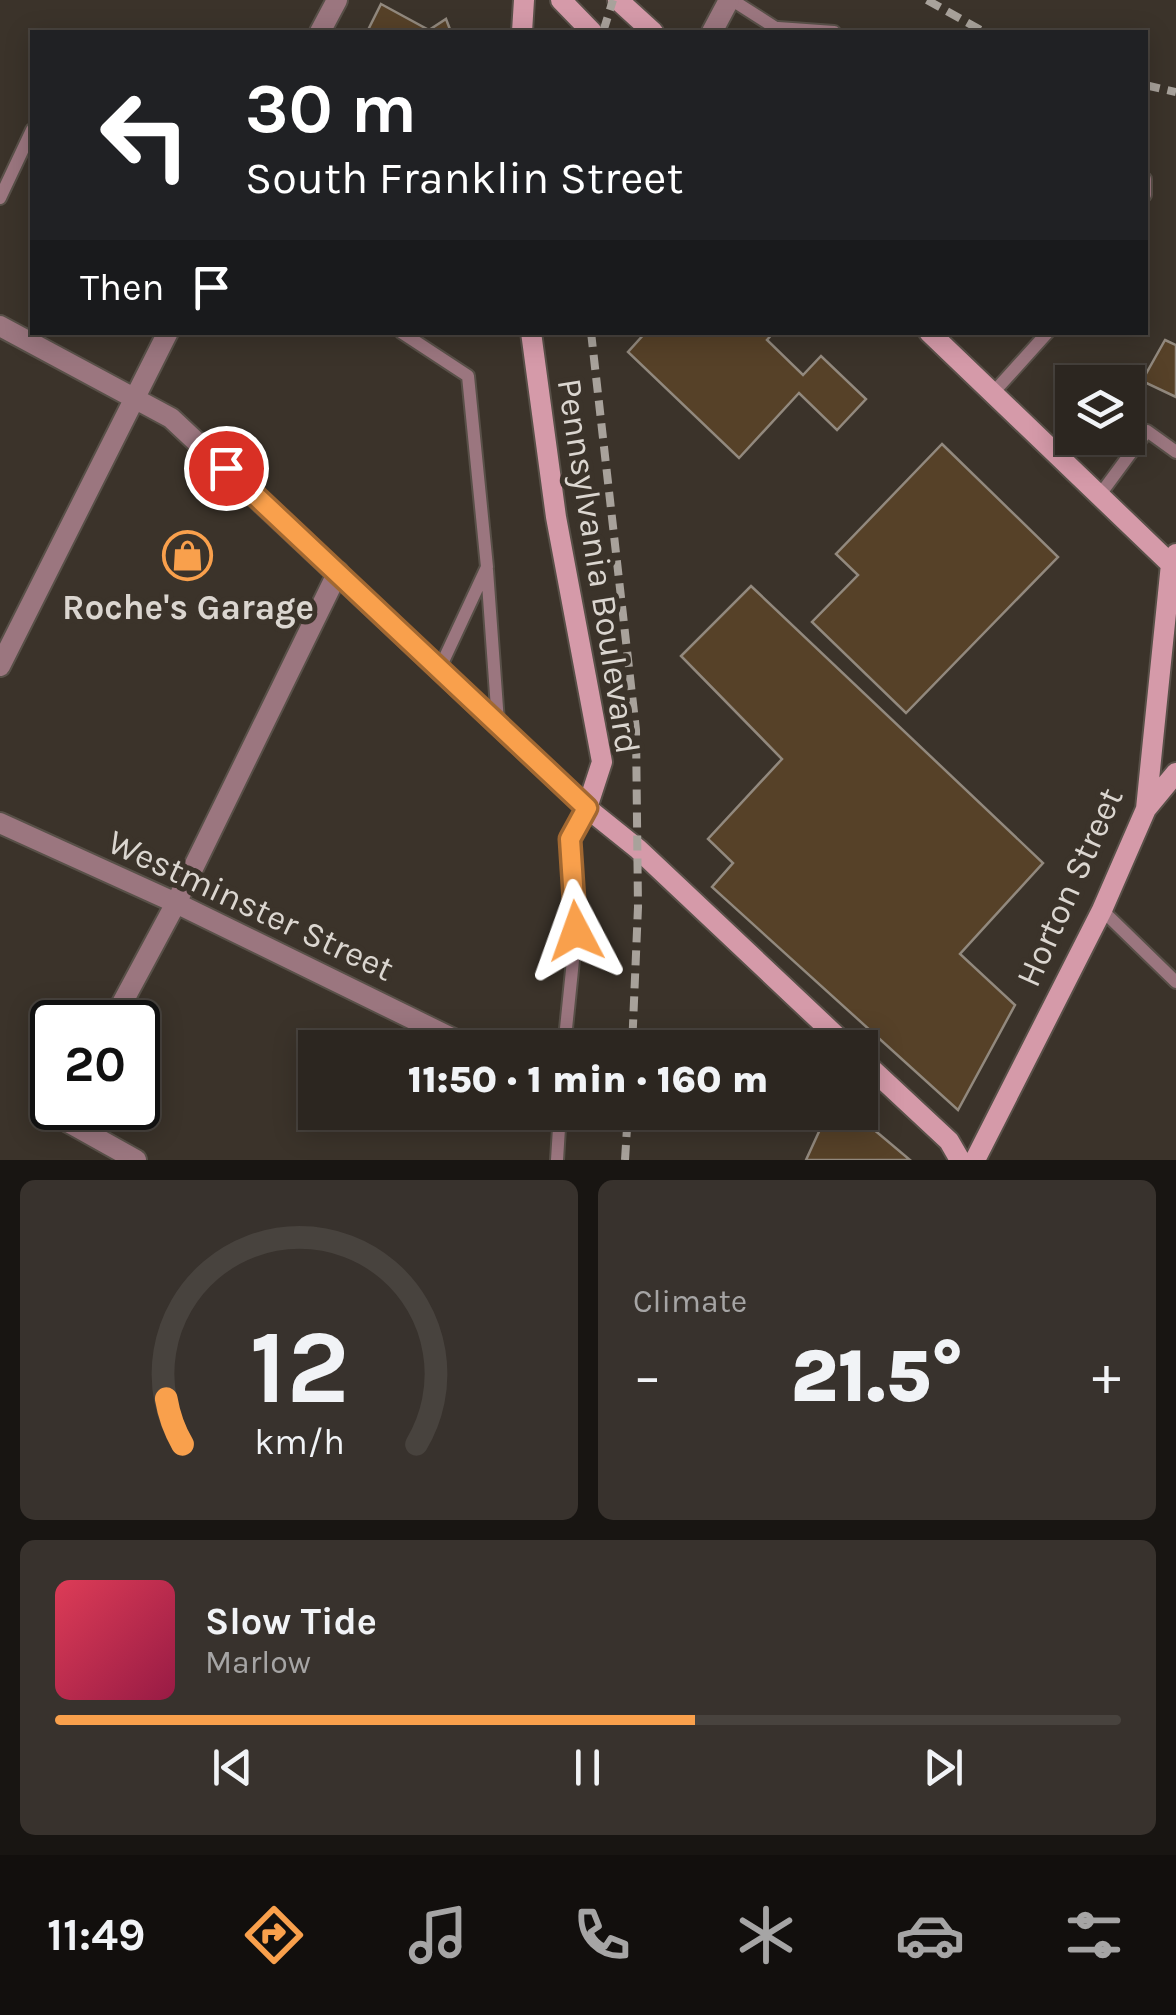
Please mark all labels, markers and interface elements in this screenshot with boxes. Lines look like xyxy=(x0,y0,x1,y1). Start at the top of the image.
text: 30 m xyxy=(245,68,417,150)
icon: left xyxy=(80,70,210,200)
text: South Franklin Street xyxy=(245,152,683,204)
icon: arrive xyxy=(184,260,239,315)
text: Then xyxy=(80,265,164,310)
map controls xyxy=(1055,365,1145,455)
button: layers xyxy=(1055,365,1145,455)
street label: Pennsylvania Boulevard xyxy=(549,375,648,757)
pin xyxy=(184,426,269,511)
icon: arrive xyxy=(199,441,254,496)
shop icon: Roche's Garage xyxy=(162,529,214,581)
place label: Roche's Garage xyxy=(62,587,314,629)
street label: Horton Street xyxy=(1007,782,1131,993)
street label: Westminster Street xyxy=(101,821,400,990)
position arrow xyxy=(524,879,628,983)
speed limit sign: 20 xyxy=(30,1000,160,1130)
text: 11:50 · 1 min · 160 m xyxy=(408,1057,768,1102)
text: Climate xyxy=(633,1283,747,1320)
text: 12 xyxy=(249,1307,349,1428)
text: 21.5° xyxy=(790,1332,964,1420)
text: − xyxy=(633,1344,662,1408)
text: + xyxy=(1092,1344,1121,1408)
text: km/h xyxy=(254,1421,344,1463)
text: Slow Tide xyxy=(205,1599,377,1644)
text: Marlow xyxy=(205,1644,311,1681)
icon: previous xyxy=(205,1740,260,1795)
icon: pause xyxy=(560,1740,615,1795)
icon: next xyxy=(916,1740,971,1795)
icon: directions xyxy=(239,1900,309,1970)
icon: music xyxy=(403,1900,473,1970)
icon: phone xyxy=(567,1900,637,1970)
icon: climate xyxy=(731,1900,801,1970)
icon: car xyxy=(895,1900,965,1970)
icon: filters xyxy=(1059,1900,1129,1970)
text: 11:49 xyxy=(47,1909,145,1961)

